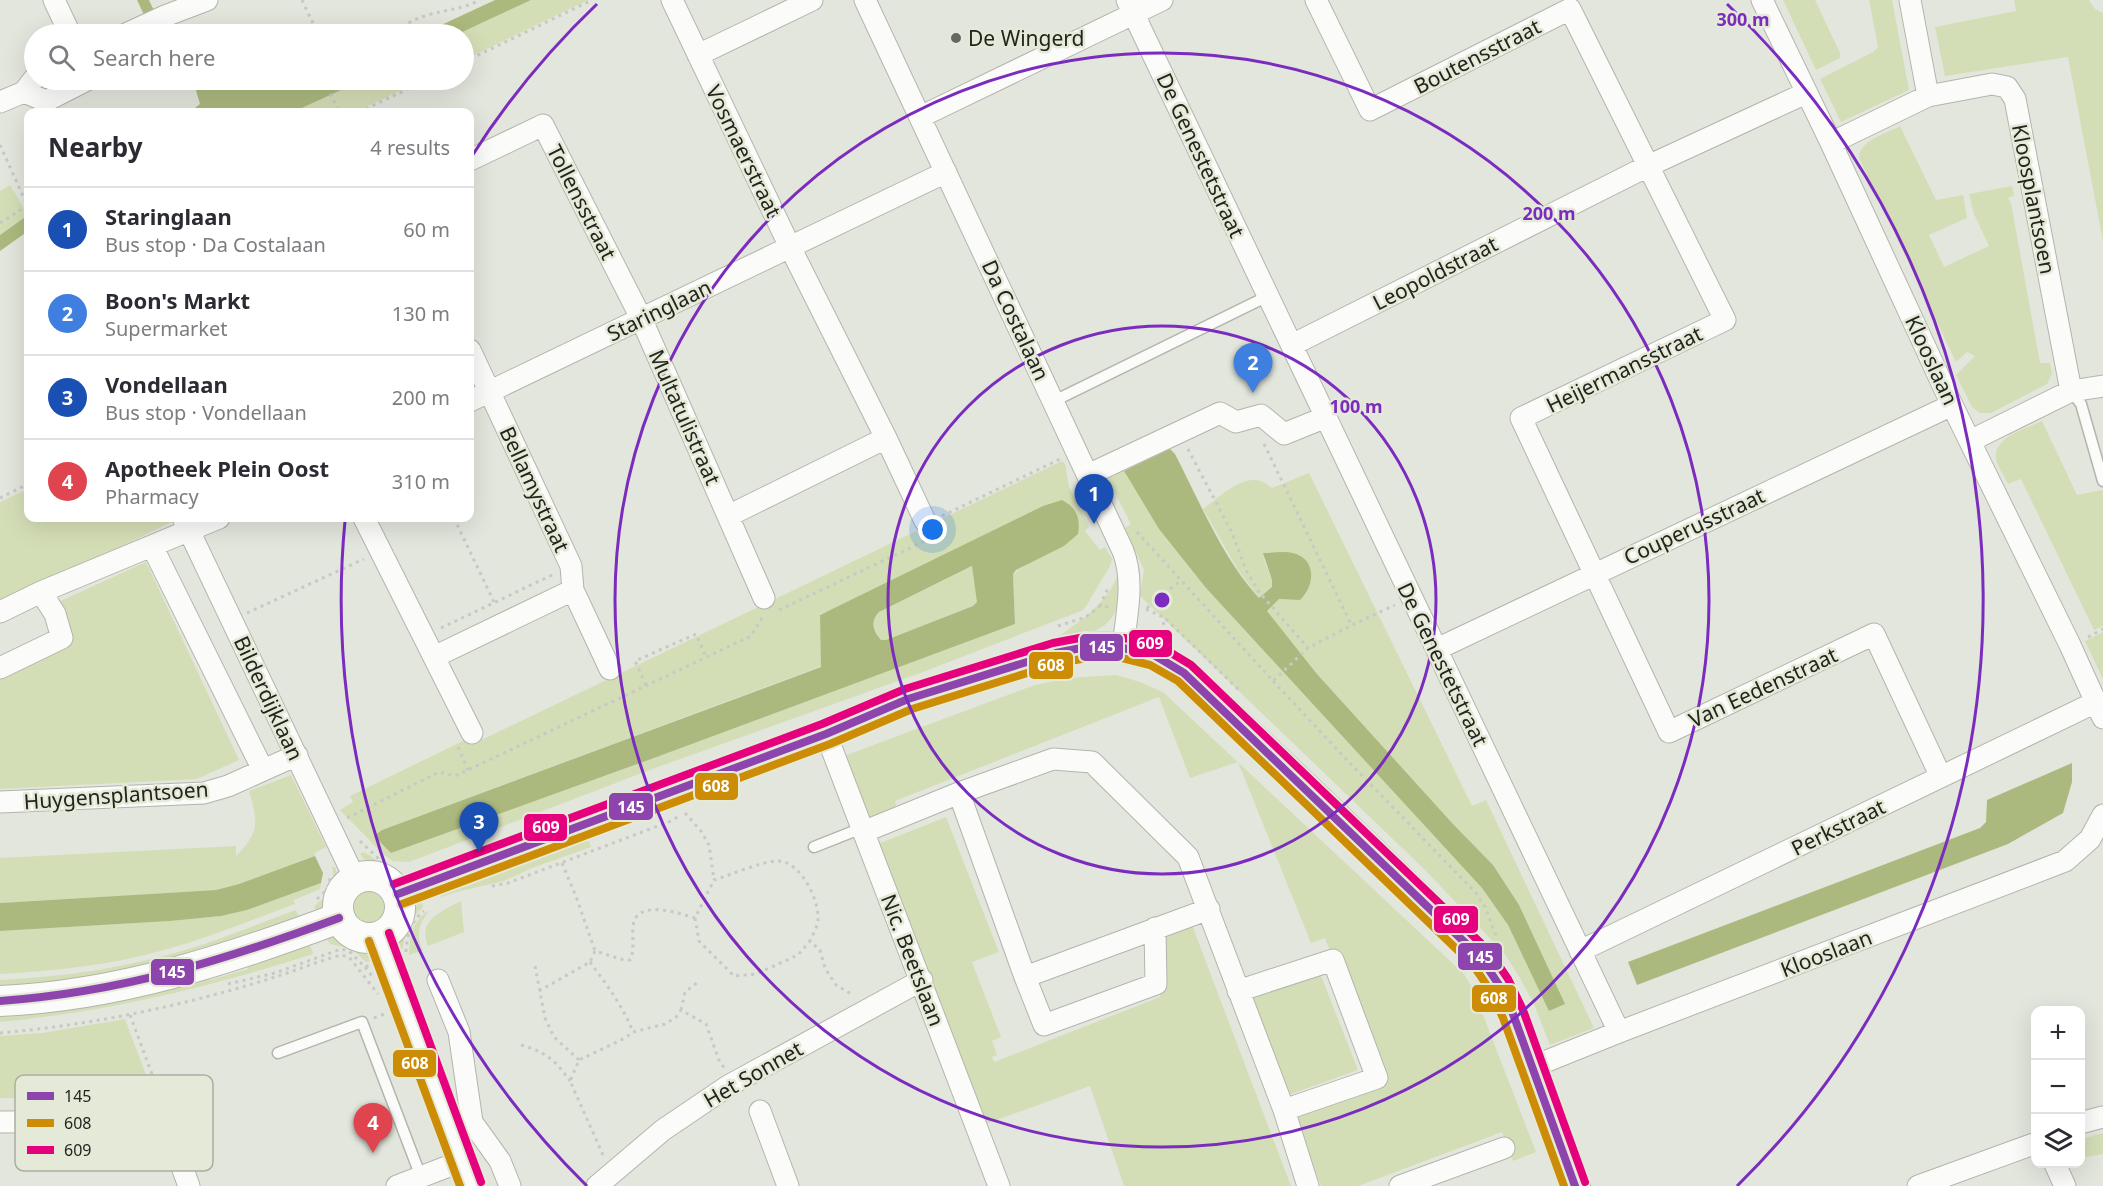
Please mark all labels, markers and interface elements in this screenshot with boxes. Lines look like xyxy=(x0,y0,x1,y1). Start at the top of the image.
text: 300 m xyxy=(1716,7,1770,31)
street label: Boutensstraat xyxy=(1409,12,1546,100)
search box xyxy=(24,24,474,90)
place label: De Wingerd xyxy=(968,24,1085,52)
marker: De Wingerd xyxy=(949,31,963,45)
icon: search xyxy=(45,41,78,74)
text: Search here xyxy=(93,42,215,72)
street label: De Genestetstraat xyxy=(1151,68,1252,242)
street label: Vosmaerstraat xyxy=(700,80,788,222)
street label: Kloosplantsoen xyxy=(2006,122,2062,276)
text: Nearby xyxy=(48,129,143,165)
text: 4 results xyxy=(370,134,450,161)
street label: Tollensstraat xyxy=(541,140,623,265)
text: Staringlaan xyxy=(105,201,232,231)
text: 200 m xyxy=(1522,201,1576,225)
text: 1 xyxy=(62,216,73,243)
text: 60 m xyxy=(403,216,450,243)
street label: Leopoldstraat xyxy=(1368,229,1503,316)
text: Bus stop · Da Costalaan xyxy=(105,231,326,258)
street label: Da Costalaan xyxy=(976,255,1056,385)
street label: Staringlaan xyxy=(602,273,716,347)
text: Boon's Markt xyxy=(105,285,250,315)
text: 2 xyxy=(62,300,73,327)
text: 130 m xyxy=(392,300,450,327)
street label: Klooslaan xyxy=(1899,311,1965,409)
text: Supermarket xyxy=(105,315,228,342)
street label: Heijermansstraat xyxy=(1541,319,1707,419)
pin: 2 xyxy=(1234,344,1272,393)
street label: Multatulistraat xyxy=(643,345,727,489)
text: Vondellaan xyxy=(105,369,228,399)
text: 3 xyxy=(62,384,73,411)
text: 200 m xyxy=(392,384,450,411)
text: 100 m xyxy=(1329,394,1383,418)
text: Bus stop · Vondellaan xyxy=(105,399,307,426)
street label: Bellamystraat xyxy=(494,422,576,557)
text: Apotheek Plein Oost xyxy=(105,453,329,483)
text: 4 xyxy=(62,468,73,495)
text: 310 m xyxy=(392,468,450,495)
pin: 1 xyxy=(1074,474,1114,524)
street label: Couperusstraat xyxy=(1619,481,1769,571)
text: Pharmacy xyxy=(105,483,199,510)
your location xyxy=(918,515,947,544)
street label: De Genestetstraat xyxy=(1391,578,1495,751)
centre of rings xyxy=(1152,590,1172,610)
line badge: 609 xyxy=(1128,629,1173,658)
street label: Bilderdijklaan xyxy=(228,631,310,765)
text: 609 xyxy=(1136,632,1164,654)
line badge: 145 xyxy=(1079,633,1124,662)
text: 145 xyxy=(1088,636,1116,658)
street label: Van Eedenstraat xyxy=(1684,640,1842,734)
line badge: 608 xyxy=(1028,651,1074,680)
text: 608 xyxy=(1037,654,1065,676)
line badge: 608 xyxy=(694,772,739,801)
street label: Huygensplantsoen xyxy=(23,775,209,815)
text: 608 xyxy=(702,775,730,797)
line badge: 145 xyxy=(608,792,654,821)
street label: Perkstraat xyxy=(1786,792,1890,862)
text: 145 xyxy=(617,796,645,818)
pin: 3 xyxy=(460,802,498,852)
line badge: 609 xyxy=(523,813,568,842)
text: 609 xyxy=(532,816,560,838)
street label: Nic. Beetslaan xyxy=(875,890,951,1030)
line badge: 609 xyxy=(1433,905,1479,934)
text: 609 xyxy=(1442,908,1470,930)
street label: Klooslaan xyxy=(1776,923,1876,983)
line badge: 145 xyxy=(1457,942,1503,971)
text: 145 xyxy=(1466,946,1494,968)
line badge: 145 xyxy=(150,958,195,986)
text: 145 xyxy=(158,961,186,983)
line badge: 608 xyxy=(1471,984,1517,1013)
text: 608 xyxy=(1480,987,1508,1009)
map controls xyxy=(2031,1006,2085,1168)
button: + xyxy=(2031,1006,2085,1060)
street label: Het Sonnet xyxy=(698,1034,808,1114)
line badge: 608 xyxy=(392,1049,437,1078)
text: 608 xyxy=(401,1052,429,1074)
button: − xyxy=(2031,1060,2085,1114)
legend xyxy=(15,1075,213,1171)
text: 145 xyxy=(64,1085,91,1107)
pin: 4 xyxy=(354,1104,392,1153)
text: 608 xyxy=(64,1112,91,1134)
button: layers xyxy=(2031,1114,2085,1168)
text: 609 xyxy=(64,1139,91,1161)

